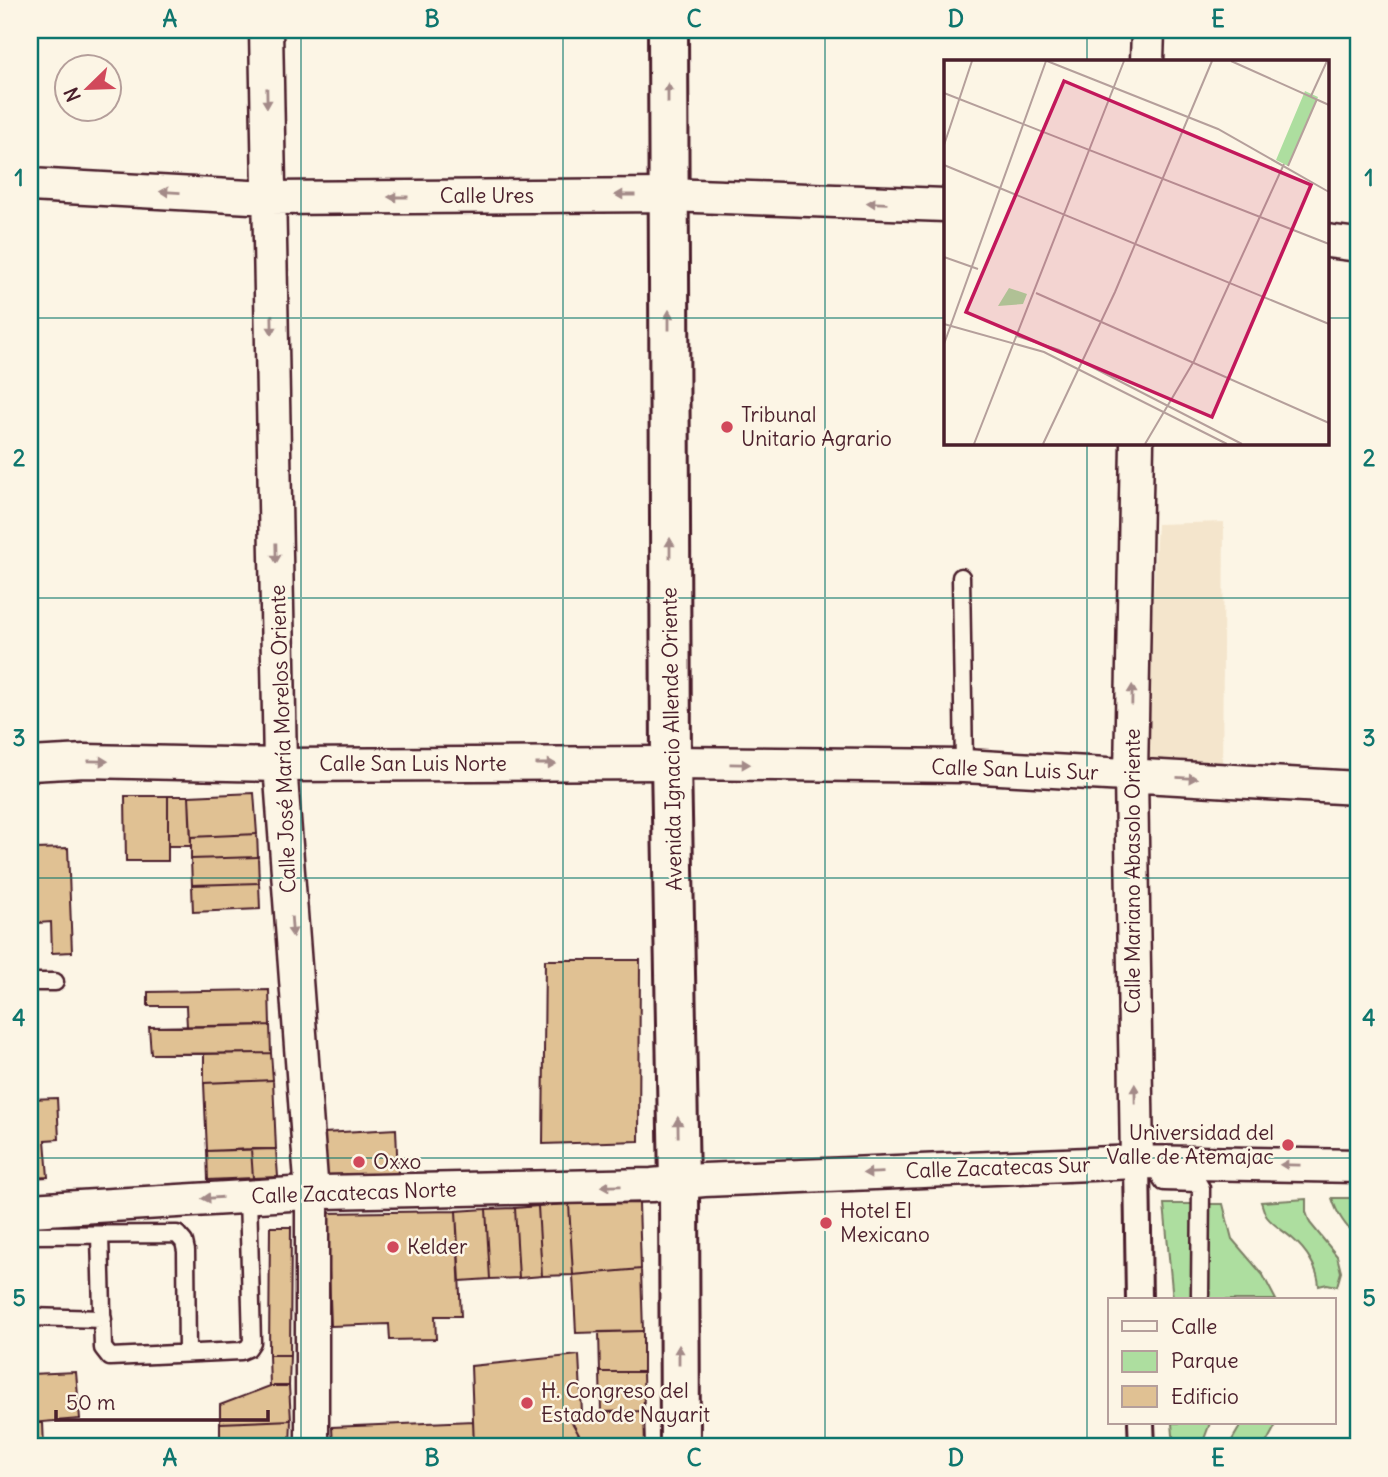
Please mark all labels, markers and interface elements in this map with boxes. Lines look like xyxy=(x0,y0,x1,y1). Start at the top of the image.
text: A xyxy=(163,4,178,33)
text: B xyxy=(424,4,440,33)
text: C xyxy=(686,4,702,33)
text: D xyxy=(948,4,964,33)
text: E xyxy=(1211,4,1225,33)
north arrow xyxy=(52,52,122,122)
inset map xyxy=(944,60,1328,444)
one-way arrow xyxy=(662,82,674,104)
text: N xyxy=(59,84,86,105)
one-way arrow xyxy=(261,87,273,109)
text: 1 xyxy=(14,163,24,192)
text: 1 xyxy=(1364,163,1374,192)
street label: Calle Ures xyxy=(440,182,534,209)
one-way arrow xyxy=(159,187,181,198)
one-way arrow xyxy=(614,189,636,201)
one-way arrow xyxy=(386,191,408,203)
one-way arrow xyxy=(866,197,888,208)
one-way arrow xyxy=(663,309,674,331)
one-way arrow xyxy=(266,315,278,337)
place label: Tribunal Unitario Agrario xyxy=(741,401,892,452)
marker: Tribunal Unitario Agrario xyxy=(719,419,735,435)
text: 2 xyxy=(13,443,26,472)
text: 2 xyxy=(1363,443,1376,472)
one-way arrow xyxy=(664,537,676,559)
one-way arrow xyxy=(270,542,282,564)
street label: Calle José María Morelos Oriente xyxy=(264,584,301,894)
street label: Avenida Ignacio Allende Oriente xyxy=(655,587,688,891)
one-way arrow xyxy=(1126,684,1138,706)
text: 3 xyxy=(12,723,26,752)
text: 3 xyxy=(1362,723,1376,752)
street label: Calle Mariano Abasolo Oriente xyxy=(1119,728,1146,1014)
street label: Calle San Luis Norte xyxy=(319,750,507,777)
street label: Calle San Luis Sur xyxy=(931,753,1100,786)
one-way arrow xyxy=(87,755,109,767)
one-way arrow xyxy=(535,758,557,770)
one-way arrow xyxy=(729,758,751,770)
one-way arrow xyxy=(1176,773,1198,784)
one-way arrow xyxy=(287,916,298,938)
text: 4 xyxy=(12,1003,26,1032)
text: 4 xyxy=(1362,1003,1376,1032)
one-way arrow xyxy=(1130,1083,1141,1105)
one-way arrow xyxy=(672,1116,684,1138)
place label: Universidad del Valle de Atemajac xyxy=(1106,1119,1274,1170)
marker: Universidad del Valle de Atemajac xyxy=(1280,1137,1296,1153)
place label: Oxxo xyxy=(373,1148,421,1175)
street label: Calle Zacatecas Sur xyxy=(905,1151,1091,1184)
marker: Oxxo xyxy=(351,1154,367,1170)
one-way arrow xyxy=(1279,1159,1301,1171)
one-way arrow xyxy=(861,1168,883,1179)
street label: Calle Zacatecas Norte xyxy=(251,1175,457,1210)
one-way arrow xyxy=(600,1180,622,1192)
one-way arrow xyxy=(201,1193,223,1204)
place label: Hotel El Mexicano xyxy=(840,1197,930,1248)
marker: Hotel El Mexicano xyxy=(818,1215,834,1231)
place label: Kelder xyxy=(407,1233,468,1260)
marker: Kelder xyxy=(385,1239,401,1255)
text: 5 xyxy=(12,1283,26,1312)
text: 5 xyxy=(1362,1283,1376,1312)
legend xyxy=(1108,1298,1336,1424)
text: Calle xyxy=(1171,1313,1217,1340)
one-way arrow xyxy=(674,1343,685,1365)
text: Parque xyxy=(1171,1347,1239,1374)
place label: H. Congreso del Estado de Nayarit xyxy=(541,1377,710,1428)
scale bar xyxy=(56,1379,268,1423)
text: Edificio xyxy=(1171,1383,1239,1410)
text: 50 m xyxy=(66,1389,115,1416)
marker: H. Congreso del Estado de Nayarit xyxy=(519,1395,535,1411)
text: A xyxy=(163,1443,178,1472)
text: B xyxy=(424,1443,440,1472)
text: C xyxy=(686,1443,702,1472)
text: D xyxy=(948,1443,964,1472)
text: E xyxy=(1211,1443,1225,1472)

